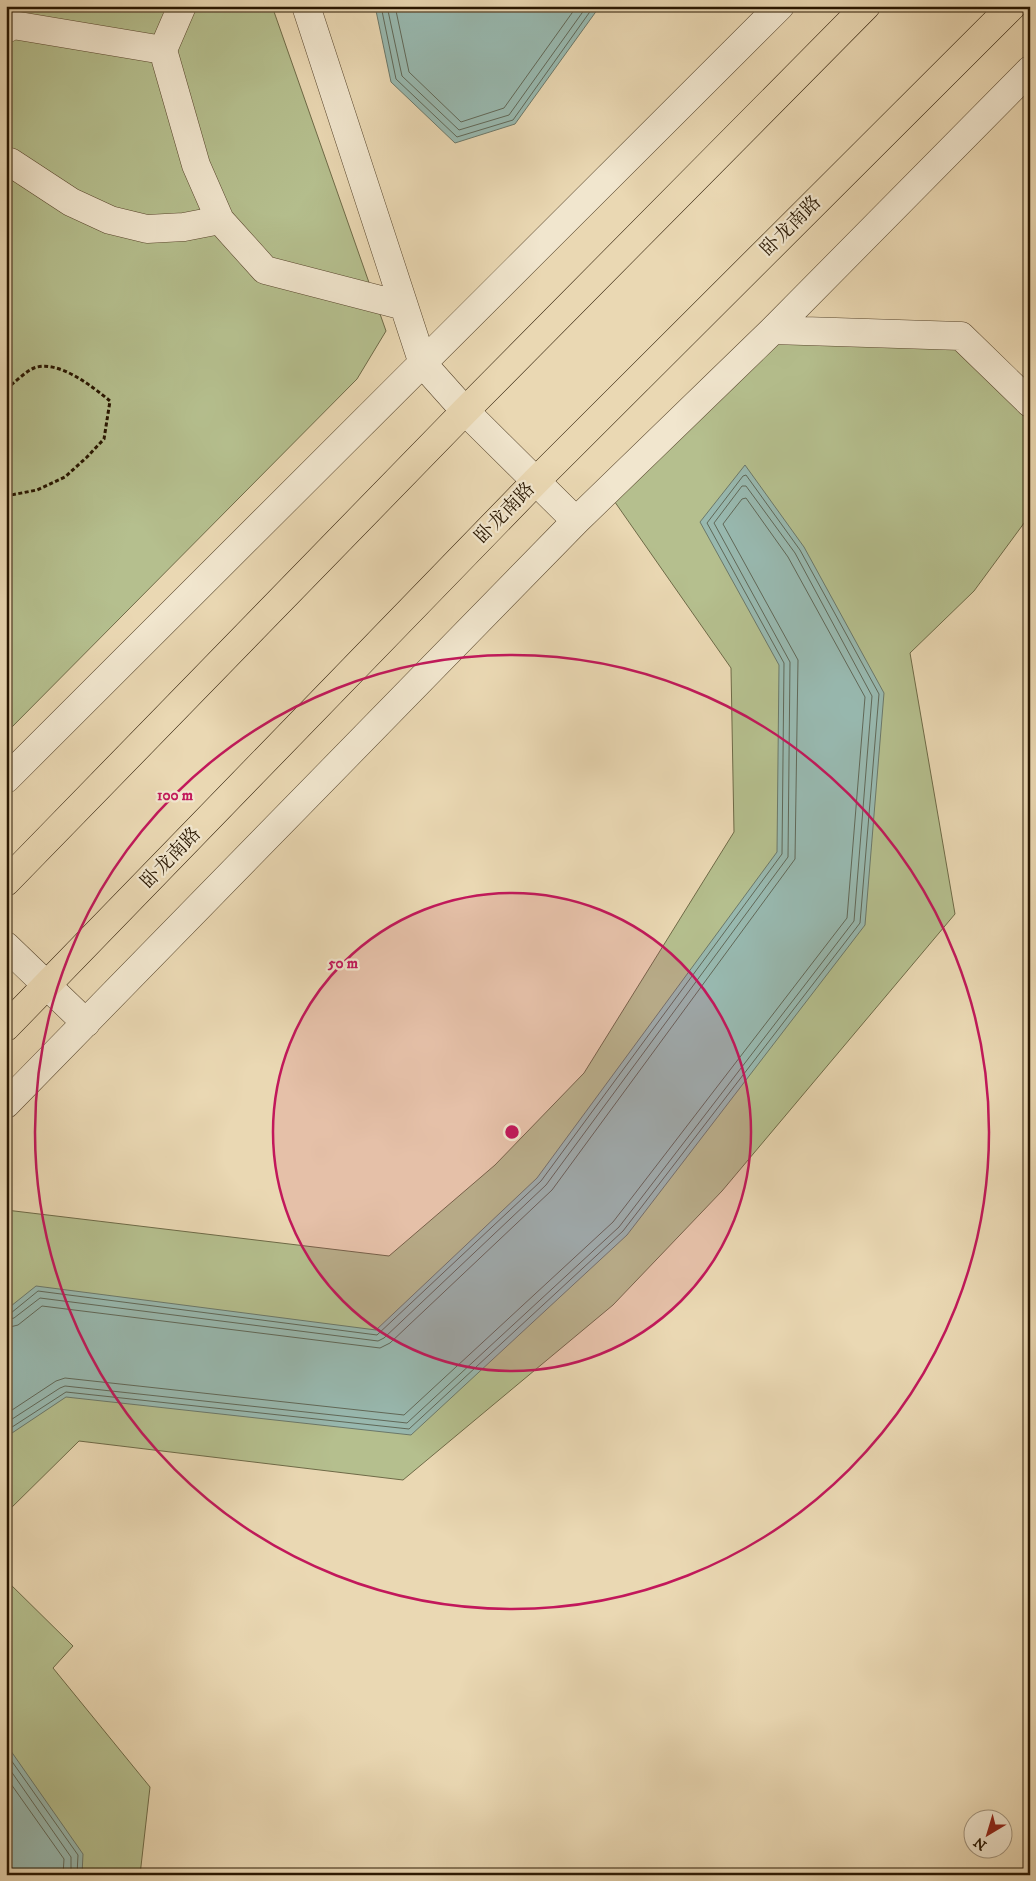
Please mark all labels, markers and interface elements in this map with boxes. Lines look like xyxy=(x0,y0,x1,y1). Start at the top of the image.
street label: 卧龙南路 xyxy=(756,191,826,261)
street label: 卧龙南路 xyxy=(470,478,540,548)
text: 100 m xyxy=(157,786,194,805)
street label: 卧龙南路 xyxy=(136,823,206,893)
text: 50 m xyxy=(327,954,359,973)
centre of rings xyxy=(503,1123,521,1141)
north arrow xyxy=(964,1808,1014,1858)
text: N xyxy=(970,1833,991,1854)

